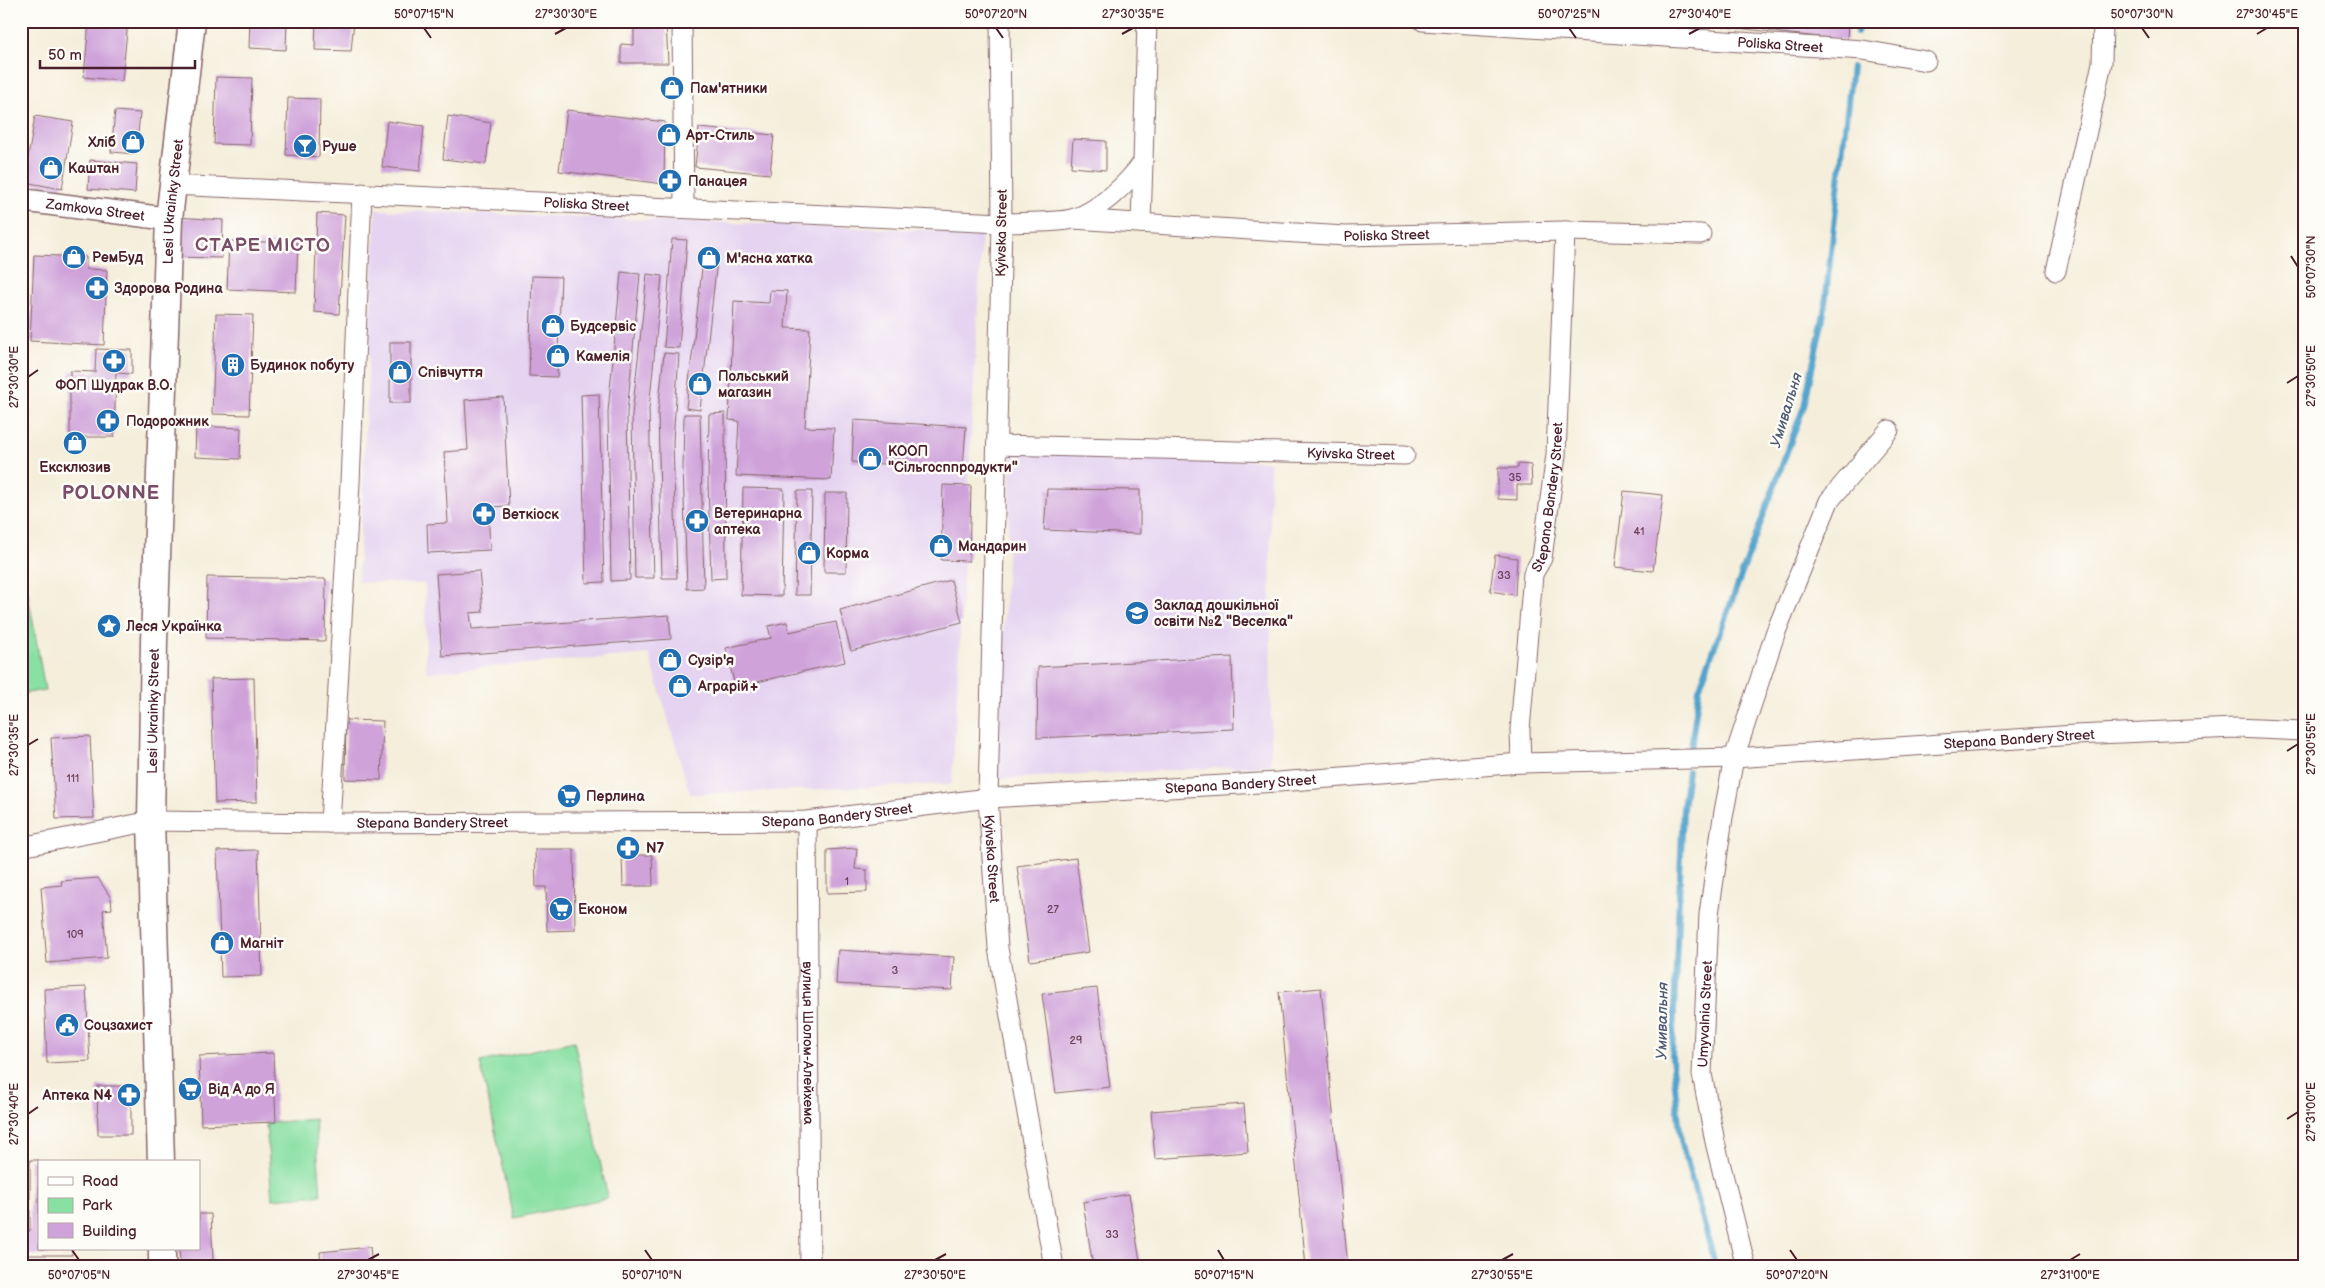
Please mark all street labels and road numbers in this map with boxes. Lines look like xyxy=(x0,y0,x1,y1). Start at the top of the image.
street label: Poliska Street xyxy=(1737,34,1824,56)
street label: Lesi Ukrainky Street xyxy=(159,138,187,265)
street label: Kyivska Street xyxy=(992,188,1011,277)
street label: Poliska Street xyxy=(543,194,631,215)
street label: Zamkova Street xyxy=(44,195,146,225)
street label: Poliska Street xyxy=(1343,226,1430,245)
street label: Stepana Bandery Street xyxy=(1528,421,1566,575)
street label: Kyivska Street xyxy=(1307,445,1396,464)
street label: Lesi Ukrainky Street xyxy=(144,648,163,774)
street label: Stepana Bandery Street xyxy=(1943,726,2096,753)
street label: Stepana Bandery Street xyxy=(1165,771,1317,797)
street label: Stepana Bandery Street xyxy=(762,800,914,830)
street label: Stepana Bandery Street xyxy=(357,814,509,832)
street label: Kyivska Street xyxy=(980,814,1003,904)
street label: Umyvalnia Street xyxy=(1694,960,1716,1068)
street label: вулиця Шолом-Алейхема xyxy=(799,961,817,1126)

